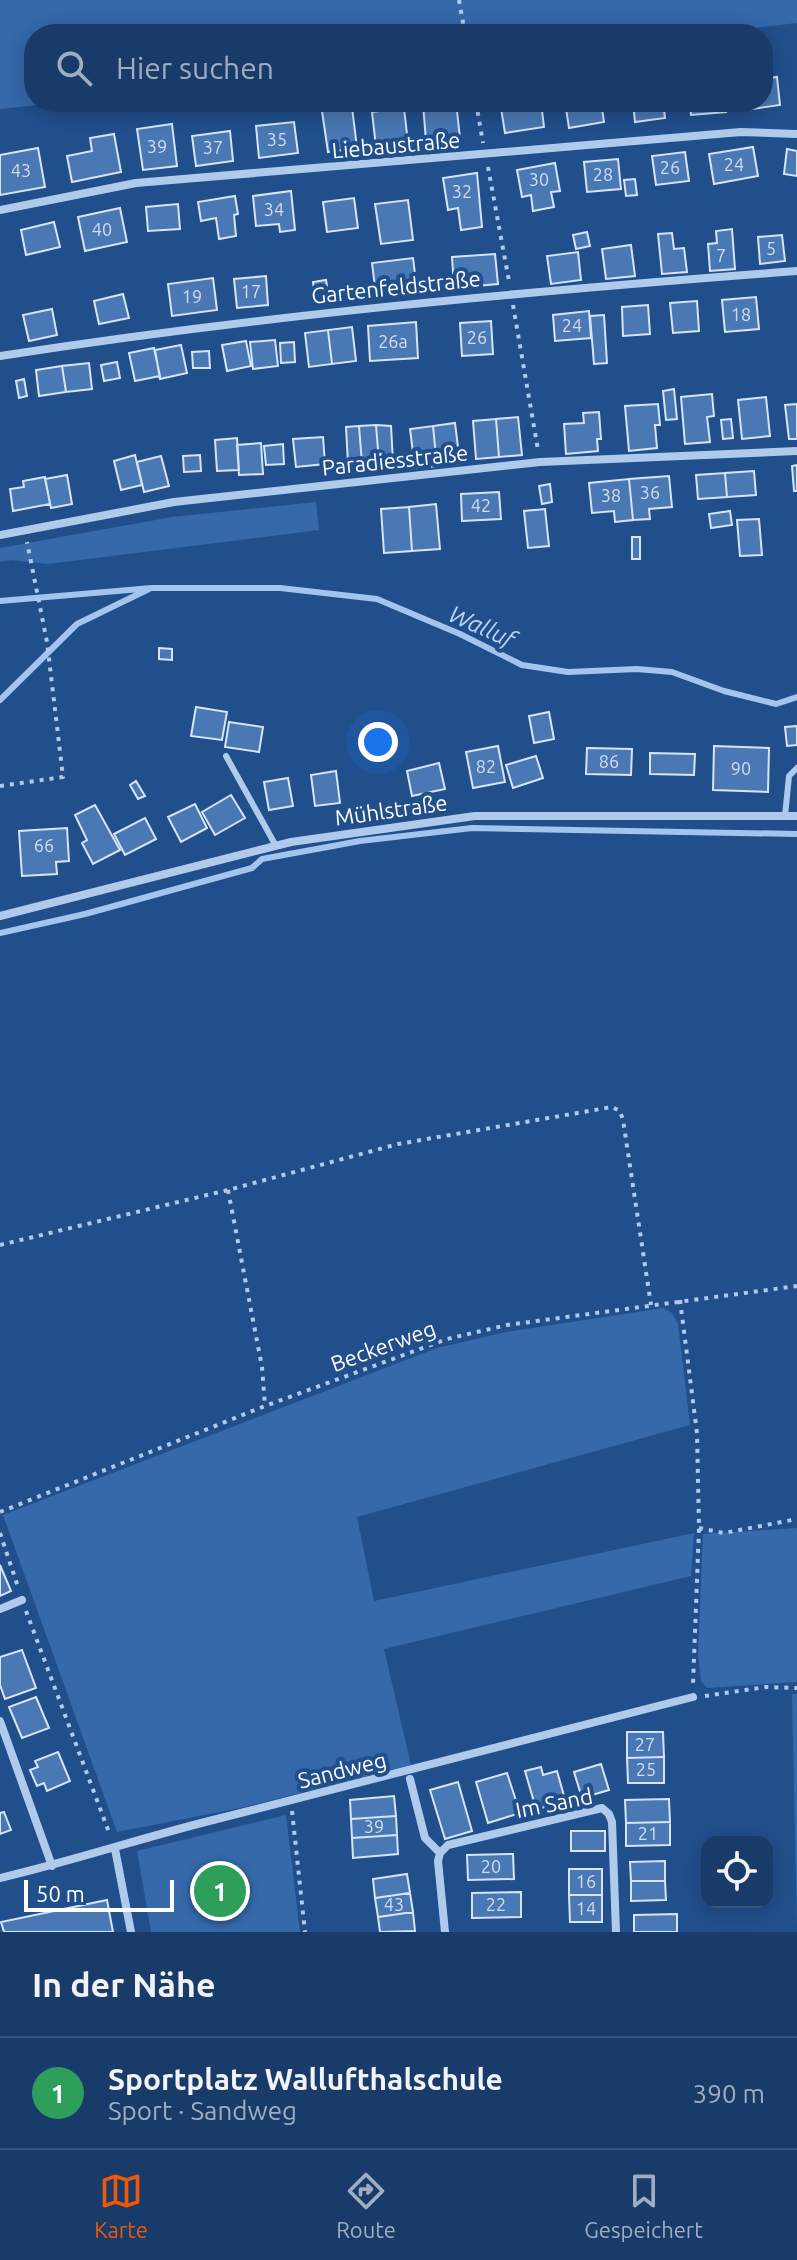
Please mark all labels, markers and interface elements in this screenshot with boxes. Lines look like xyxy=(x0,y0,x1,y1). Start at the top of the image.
search box xyxy=(24,24,773,112)
icon: search xyxy=(52,46,96,90)
text: Hier suchen xyxy=(116,51,274,85)
street label: Liebaustraße xyxy=(331,126,461,163)
house number: 35 xyxy=(267,129,287,149)
house number: 39 xyxy=(147,136,167,156)
house number: 37 xyxy=(203,137,223,157)
house number: 24 xyxy=(724,154,744,174)
house number: 26 xyxy=(660,157,680,177)
house number: 43 xyxy=(11,160,31,180)
house number: 28 xyxy=(593,164,613,184)
house number: 30 xyxy=(529,169,549,189)
house number: 32 xyxy=(452,181,472,201)
house number: 34 xyxy=(264,199,284,219)
house number: 40 xyxy=(92,219,112,239)
house number: 5 xyxy=(766,238,776,258)
house number: 7 xyxy=(716,245,726,265)
street label: Gartenfeldstraße xyxy=(310,265,482,308)
house number: 17 xyxy=(241,281,261,301)
house number: 19 xyxy=(182,286,202,306)
house number: 18 xyxy=(731,304,751,324)
house number: 24 xyxy=(562,315,582,335)
house number: 26 xyxy=(467,327,487,347)
house number: 26a xyxy=(378,331,408,351)
street label: Paradiesstraße xyxy=(321,439,469,480)
house number: 36 xyxy=(640,482,660,502)
house number: 38 xyxy=(601,485,621,505)
house number: 42 xyxy=(471,495,491,515)
water label: Walluf xyxy=(445,600,522,654)
your location xyxy=(358,722,398,762)
house number: 86 xyxy=(599,751,619,771)
house number: 82 xyxy=(476,756,496,776)
house number: 90 xyxy=(731,758,751,778)
street label: Mühlstraße xyxy=(333,789,449,830)
house number: 66 xyxy=(34,835,54,855)
street label: Beckerweg xyxy=(327,1315,439,1376)
house number: 27 xyxy=(635,1734,655,1754)
street label: Sandweg xyxy=(295,1746,389,1793)
house number: 25 xyxy=(636,1759,656,1779)
street label: Im Sand xyxy=(513,1783,595,1822)
house number: 39 xyxy=(364,1816,384,1836)
house number: 21 xyxy=(638,1823,658,1843)
map controls xyxy=(701,1836,773,1908)
button: locate xyxy=(701,1836,773,1908)
house number: 20 xyxy=(481,1856,501,1876)
pin: 1 xyxy=(194,1861,246,1921)
house number: 16 xyxy=(576,1871,596,1891)
scale bar xyxy=(24,1876,174,1912)
text: 50 m xyxy=(36,1881,85,1906)
house number: 43 xyxy=(384,1894,404,1914)
house number: 22 xyxy=(486,1894,506,1914)
house number: 14 xyxy=(576,1898,596,1918)
text: In der Nähe xyxy=(32,1965,215,2003)
text: Sportplatz Wallufthalschule xyxy=(108,2062,503,2096)
text: 1 xyxy=(51,2079,65,2108)
text: 390 m xyxy=(693,2079,765,2108)
text: Sport · Sandweg xyxy=(108,2096,297,2125)
tab: Karte xyxy=(94,2169,148,2242)
tab: Route xyxy=(336,2169,396,2242)
tab: Gespeichert xyxy=(584,2169,703,2242)

